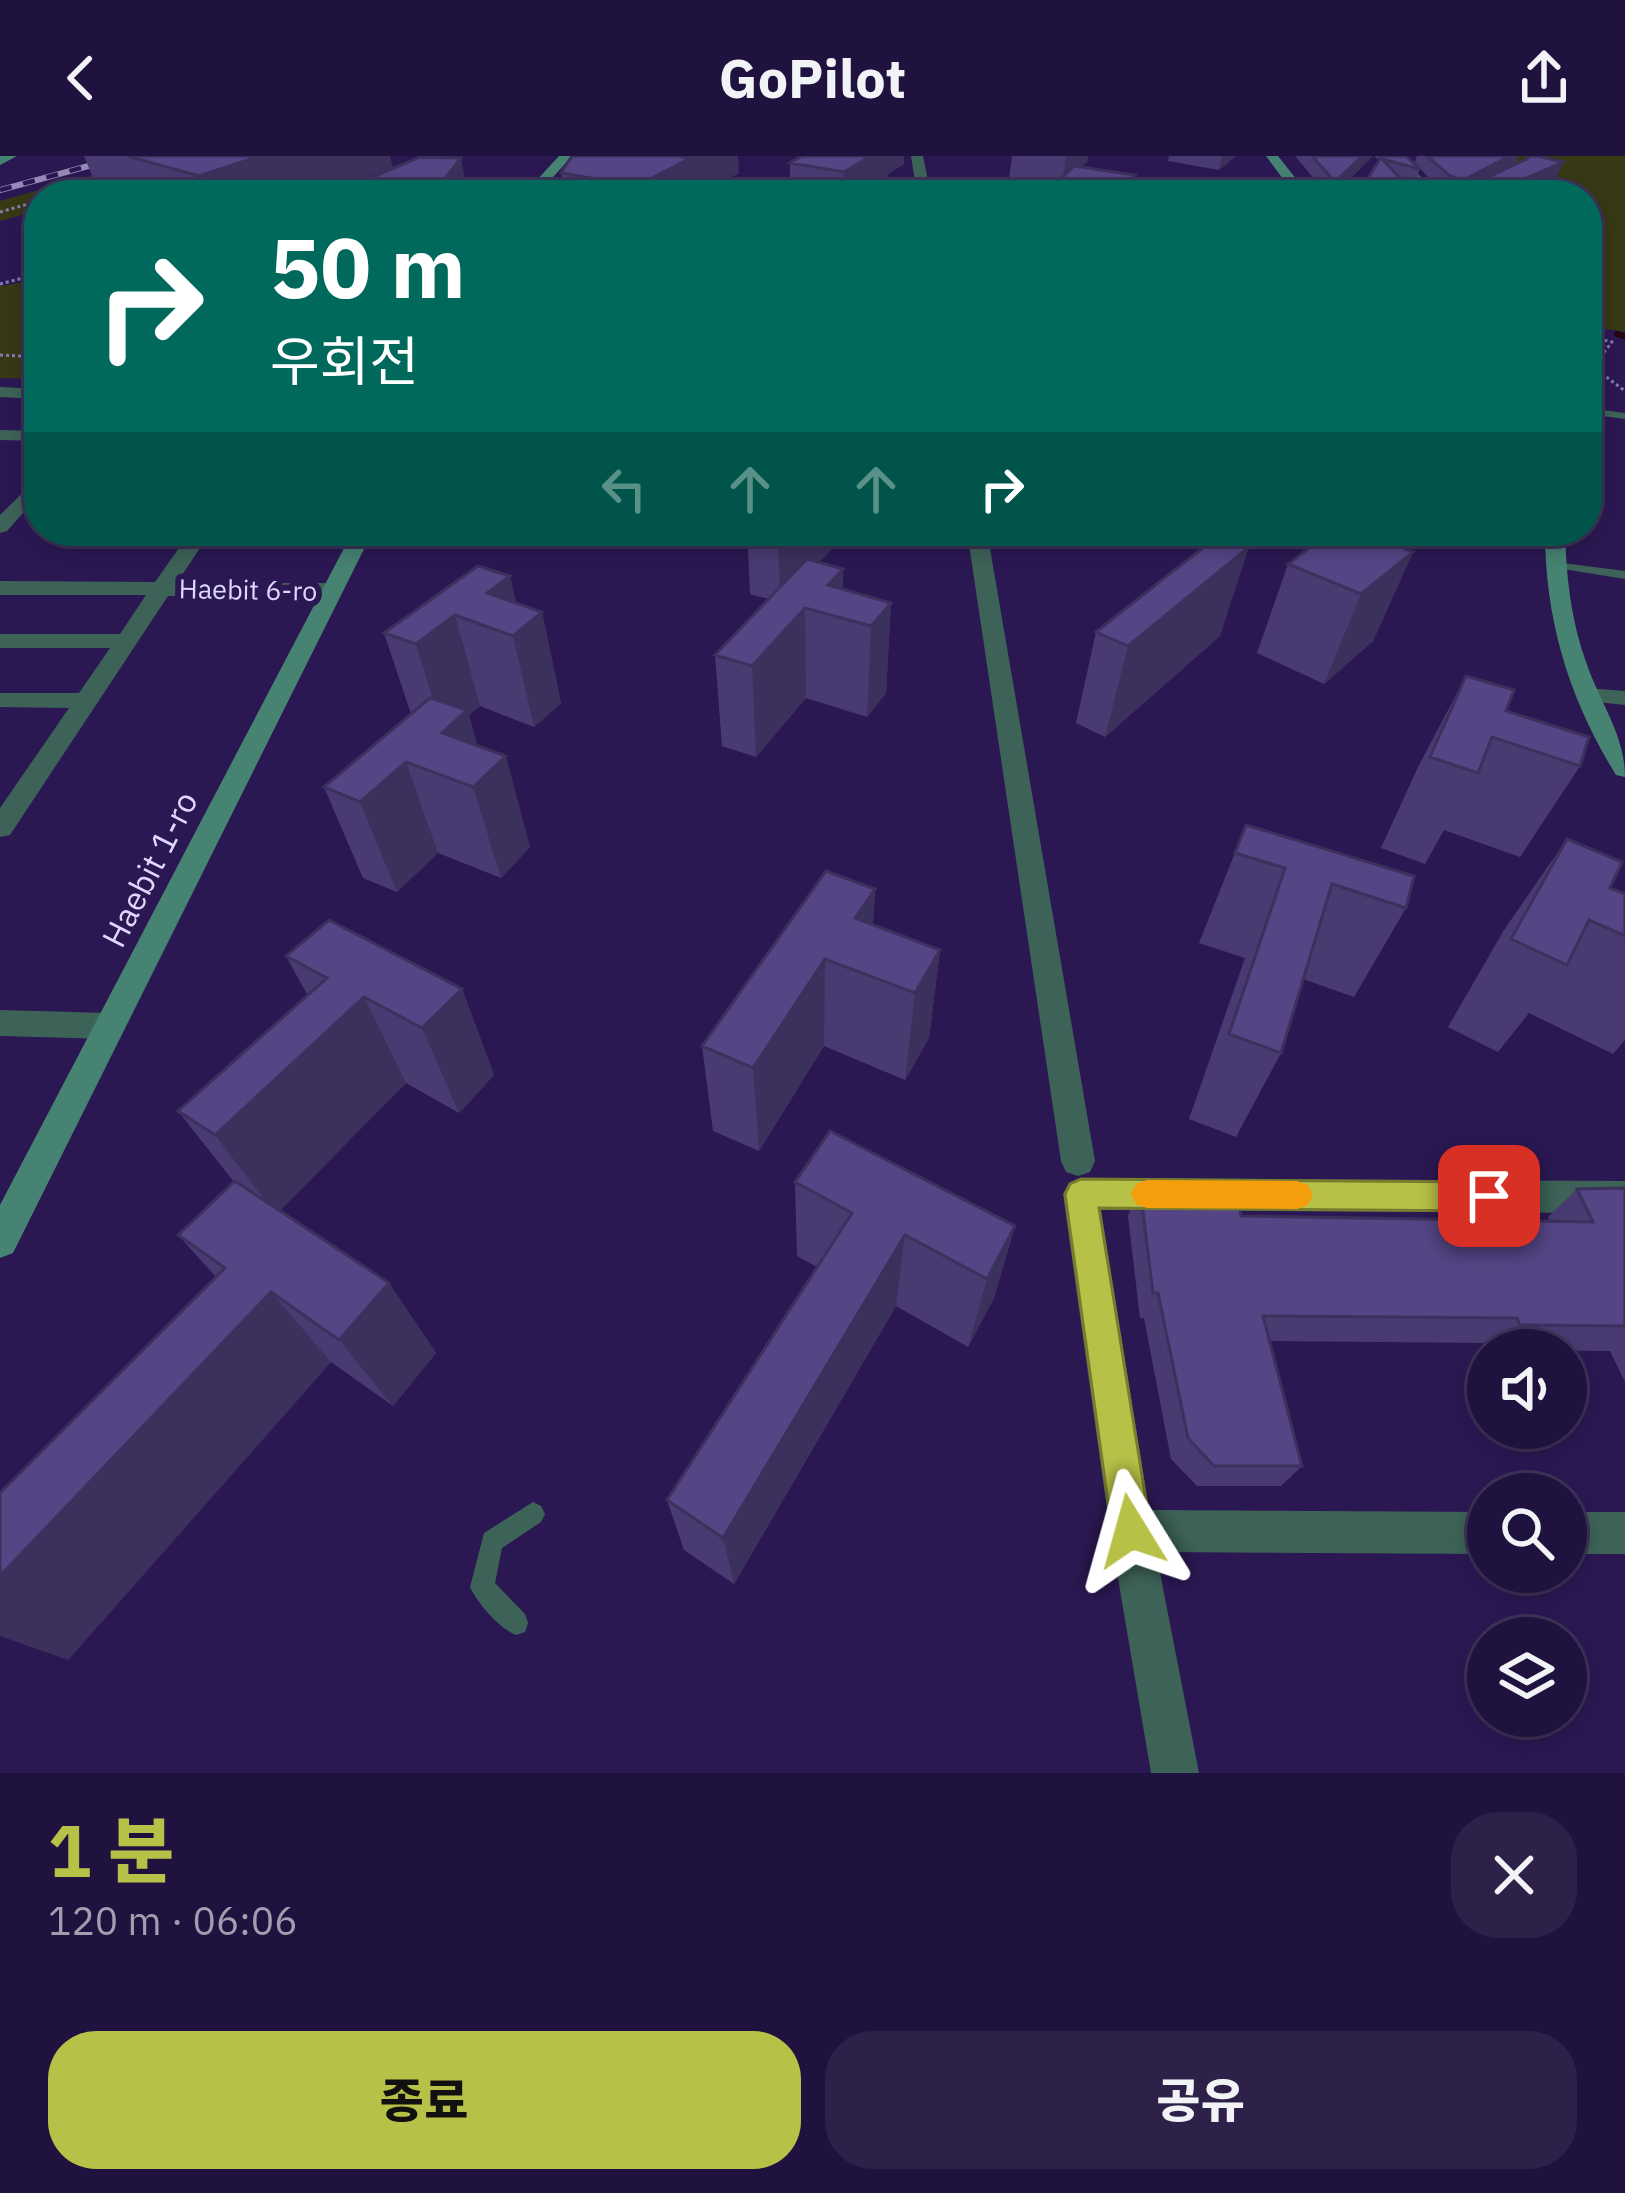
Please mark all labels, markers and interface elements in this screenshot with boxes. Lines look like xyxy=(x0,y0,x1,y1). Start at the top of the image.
text: GoPilot xyxy=(719,43,906,113)
icon: back xyxy=(48,45,114,111)
icon: share xyxy=(1511,45,1577,111)
text: 50 m xyxy=(270,212,466,321)
icon: right xyxy=(72,228,228,384)
text: 우회전 xyxy=(270,326,419,396)
icon: left xyxy=(591,456,657,522)
icon: ahead xyxy=(717,456,783,522)
icon: ahead xyxy=(843,456,909,522)
icon: right xyxy=(969,456,1035,522)
street label: Haebit 6-ro xyxy=(178,570,318,608)
street label: Haebit 1-ro xyxy=(91,784,207,954)
pin xyxy=(1438,1145,1540,1247)
icon: arrive xyxy=(1456,1163,1522,1229)
map controls xyxy=(1467,1329,1587,1737)
button: sound xyxy=(1467,1329,1587,1449)
position arrow xyxy=(1068,1468,1194,1594)
button: search xyxy=(1467,1473,1587,1593)
button: layers xyxy=(1467,1617,1587,1737)
text: 1 분 xyxy=(48,1803,174,1897)
button: close xyxy=(1451,1812,1577,1938)
text: 120 m · 06:06 xyxy=(48,1895,298,1946)
button: 종료 xyxy=(48,2031,801,2169)
button: 공유 xyxy=(825,2031,1577,2169)

